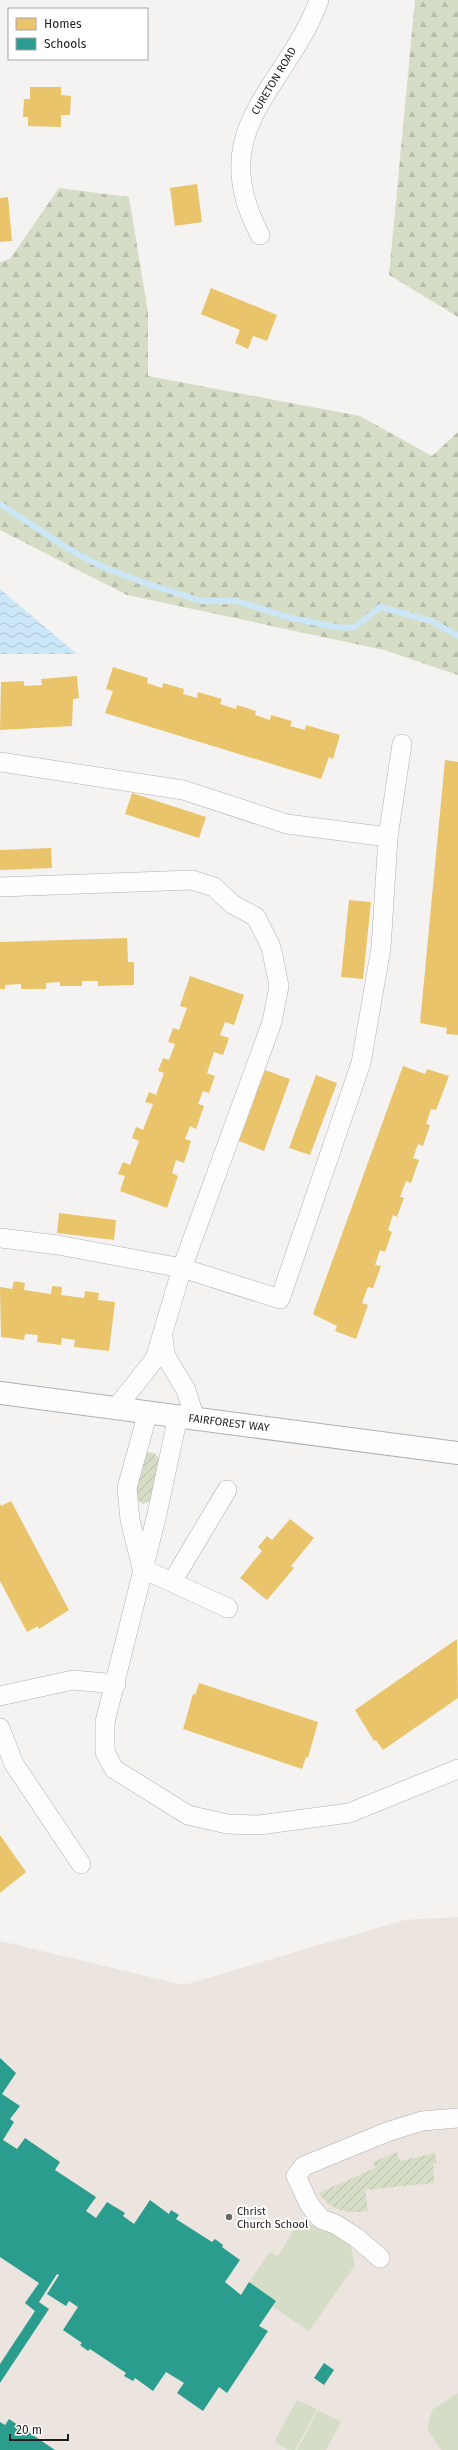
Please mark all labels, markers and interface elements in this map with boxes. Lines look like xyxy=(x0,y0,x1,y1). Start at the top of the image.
legend xyxy=(8,8,148,60)
text: Homes xyxy=(44,17,82,31)
text: Schools xyxy=(44,37,87,51)
street label: CURETON ROAD xyxy=(249,45,299,117)
street label: FAIRFOREST WAY xyxy=(188,1412,270,1434)
place label: Christ Church School xyxy=(237,2205,308,2231)
marker: Christ Church School xyxy=(224,2212,234,2222)
scale bar xyxy=(10,2416,68,2442)
text: 20 m xyxy=(16,2423,42,2437)

